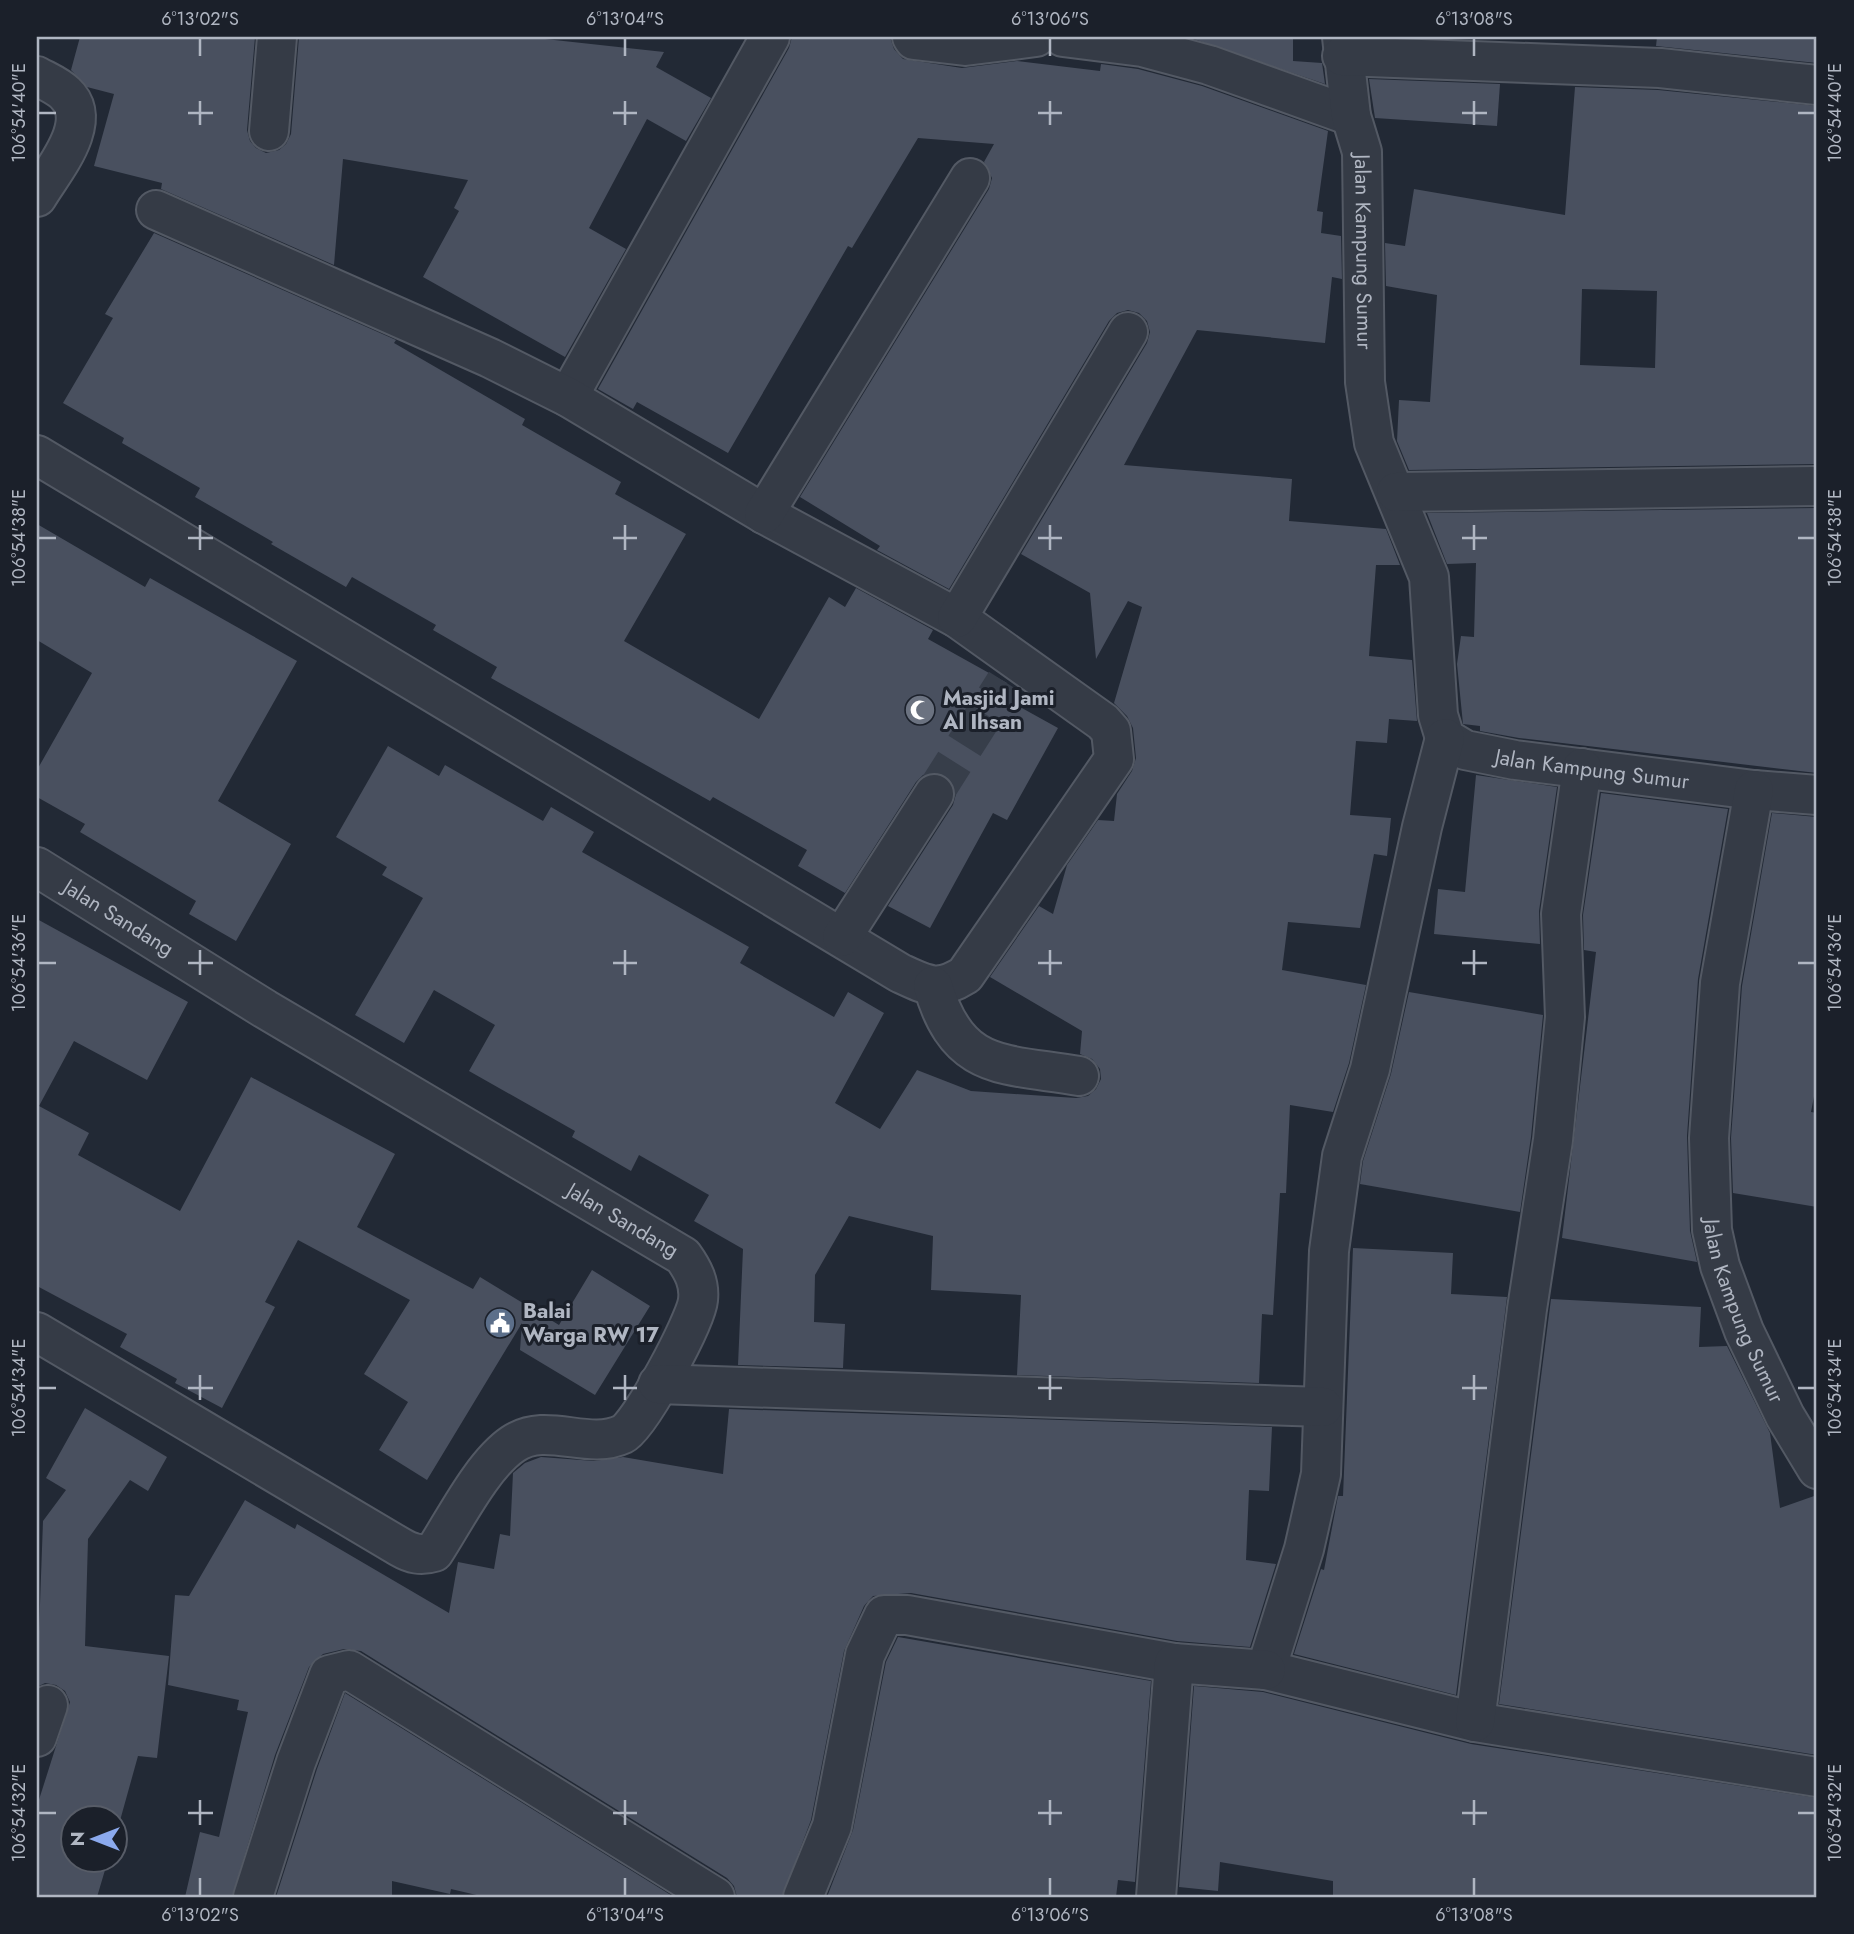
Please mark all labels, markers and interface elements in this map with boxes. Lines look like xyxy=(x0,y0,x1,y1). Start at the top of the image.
text: 6°13'02"S xyxy=(161,6,239,32)
text: 6°13'04"S xyxy=(586,6,664,32)
text: 6°13'06"S xyxy=(1011,6,1089,32)
text: 6°13'08"S xyxy=(1435,6,1513,32)
text: 106°54'40"E xyxy=(6,63,32,163)
text: 106°54'40"E xyxy=(1822,63,1848,163)
street label: Jalan Kampung Sumur xyxy=(1347,151,1380,350)
text: 106°54'38"E xyxy=(6,489,32,587)
text: 106°54'38"E xyxy=(1822,489,1848,587)
place label: Masjid Jami Al Ihsan xyxy=(942,683,1055,737)
mosque icon: Masjid Jami Al Ihsan xyxy=(903,693,937,727)
street label: Jalan Kampung Sumur xyxy=(1490,741,1692,797)
street label: Jalan Sandang xyxy=(55,870,180,964)
text: 106°54'36"E xyxy=(6,914,32,1012)
text: 106°54'36"E xyxy=(1822,914,1848,1012)
street label: Jalan Sandang xyxy=(559,1174,684,1265)
street label: Jalan Kampung Sumur xyxy=(1697,1215,1792,1409)
place label: Balai Warga RW 17 xyxy=(523,1296,659,1350)
public building icon: Balai Warga RW 17 xyxy=(483,1306,517,1340)
text: 106°54'34"E xyxy=(6,1339,32,1437)
text: 106°54'34"E xyxy=(1822,1339,1848,1437)
text: 106°54'32"E xyxy=(6,1764,32,1862)
text: 106°54'32"E xyxy=(1822,1764,1848,1862)
north arrow xyxy=(60,1804,130,1874)
text: N xyxy=(64,1831,91,1847)
text: 6°13'02"S xyxy=(161,1902,239,1928)
text: 6°13'04"S xyxy=(586,1902,664,1928)
text: 6°13'06"S xyxy=(1011,1902,1089,1928)
text: 6°13'08"S xyxy=(1435,1902,1513,1928)

